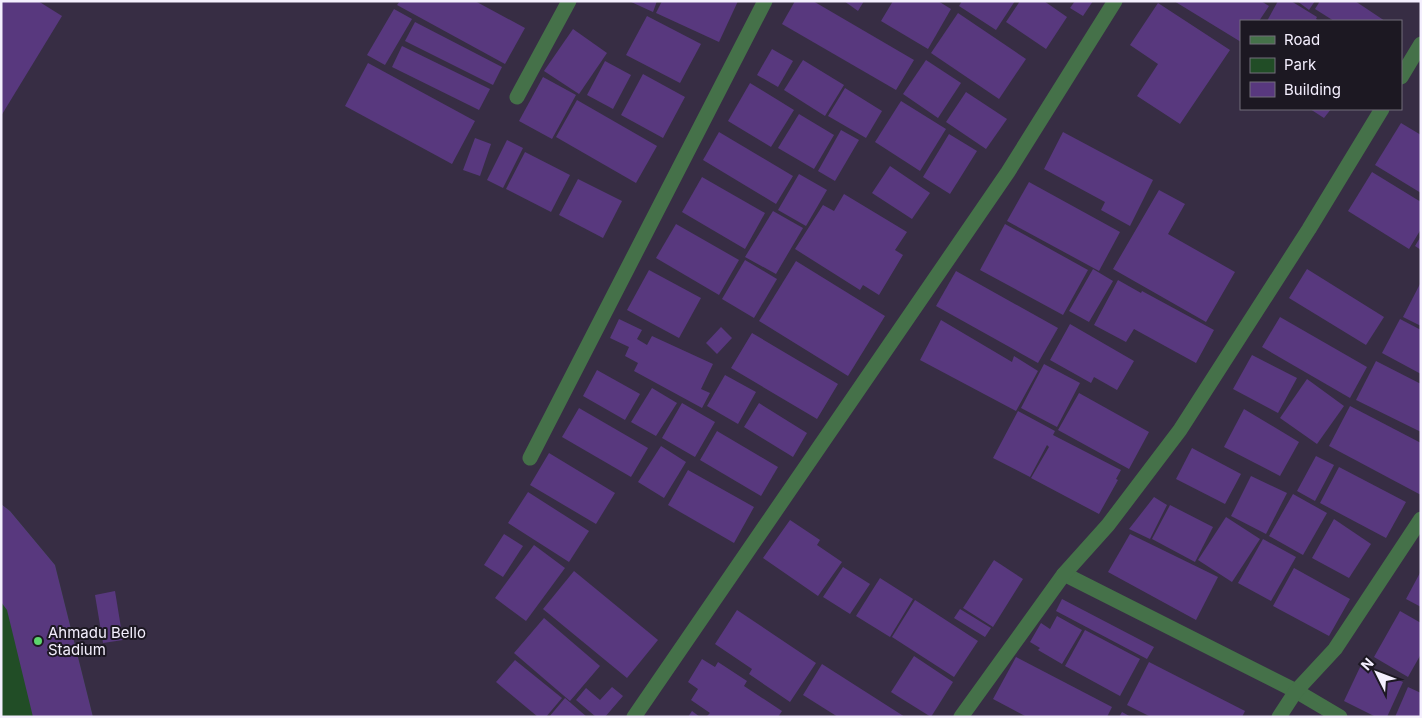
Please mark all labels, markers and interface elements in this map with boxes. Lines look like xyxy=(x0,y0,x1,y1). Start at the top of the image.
legend xyxy=(1240,20,1402,110)
text: Road xyxy=(1284,30,1320,49)
text: Park xyxy=(1284,55,1317,74)
text: Building xyxy=(1284,80,1341,99)
place label: Ahmadu Bello Stadium xyxy=(48,623,146,659)
marker: Ahmadu Bello Stadium xyxy=(32,635,44,647)
north arrow xyxy=(1352,648,1402,698)
text: N xyxy=(1357,654,1377,674)

